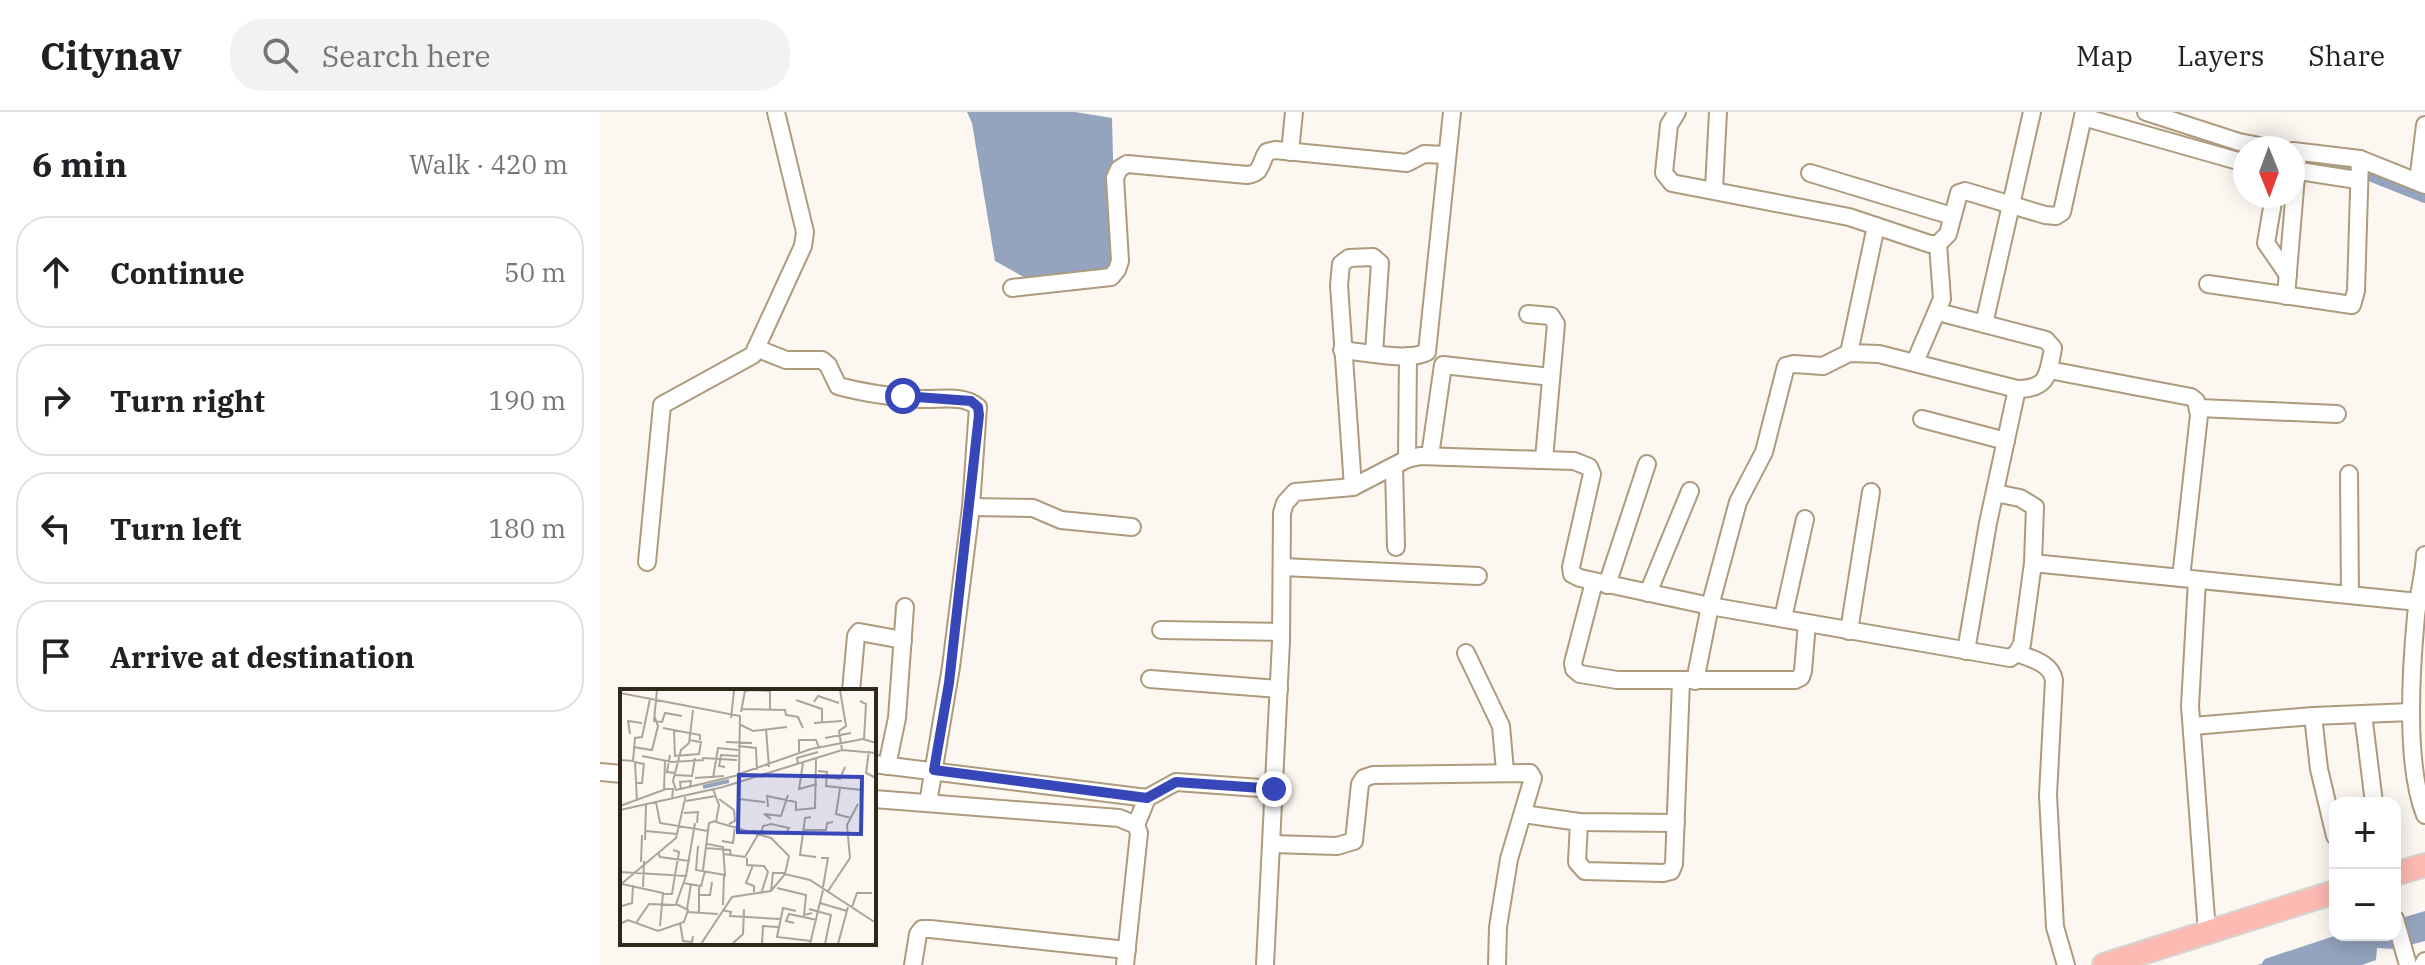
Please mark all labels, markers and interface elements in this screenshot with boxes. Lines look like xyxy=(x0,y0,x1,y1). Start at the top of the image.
search box xyxy=(230,19,790,91)
text: Citynav xyxy=(40,31,182,80)
icon: search xyxy=(258,33,302,77)
text: Search here xyxy=(322,36,491,75)
text: Map xyxy=(2076,37,2133,74)
text: Layers xyxy=(2177,37,2264,74)
text: Share xyxy=(2308,37,2385,74)
north arrow xyxy=(2233,136,2305,208)
text: 6 min xyxy=(32,142,127,186)
text: Walk · 420 m xyxy=(409,147,568,181)
icon: ahead xyxy=(34,250,78,294)
text: Continue xyxy=(110,253,245,292)
text: 50 m xyxy=(504,255,566,289)
icon: right xyxy=(34,378,78,422)
route start xyxy=(885,378,921,414)
text: Turn right xyxy=(110,381,265,420)
text: 190 m xyxy=(488,383,566,417)
icon: left xyxy=(34,506,78,550)
text: Turn left xyxy=(110,509,242,548)
text: 180 m xyxy=(488,511,566,545)
icon: arrive xyxy=(34,634,78,678)
text: Arrive at destination xyxy=(110,637,415,676)
inset map xyxy=(620,689,876,945)
route end xyxy=(1256,771,1292,807)
map controls xyxy=(2329,797,2401,941)
button: + xyxy=(2329,797,2401,869)
button: − xyxy=(2329,869,2401,941)

